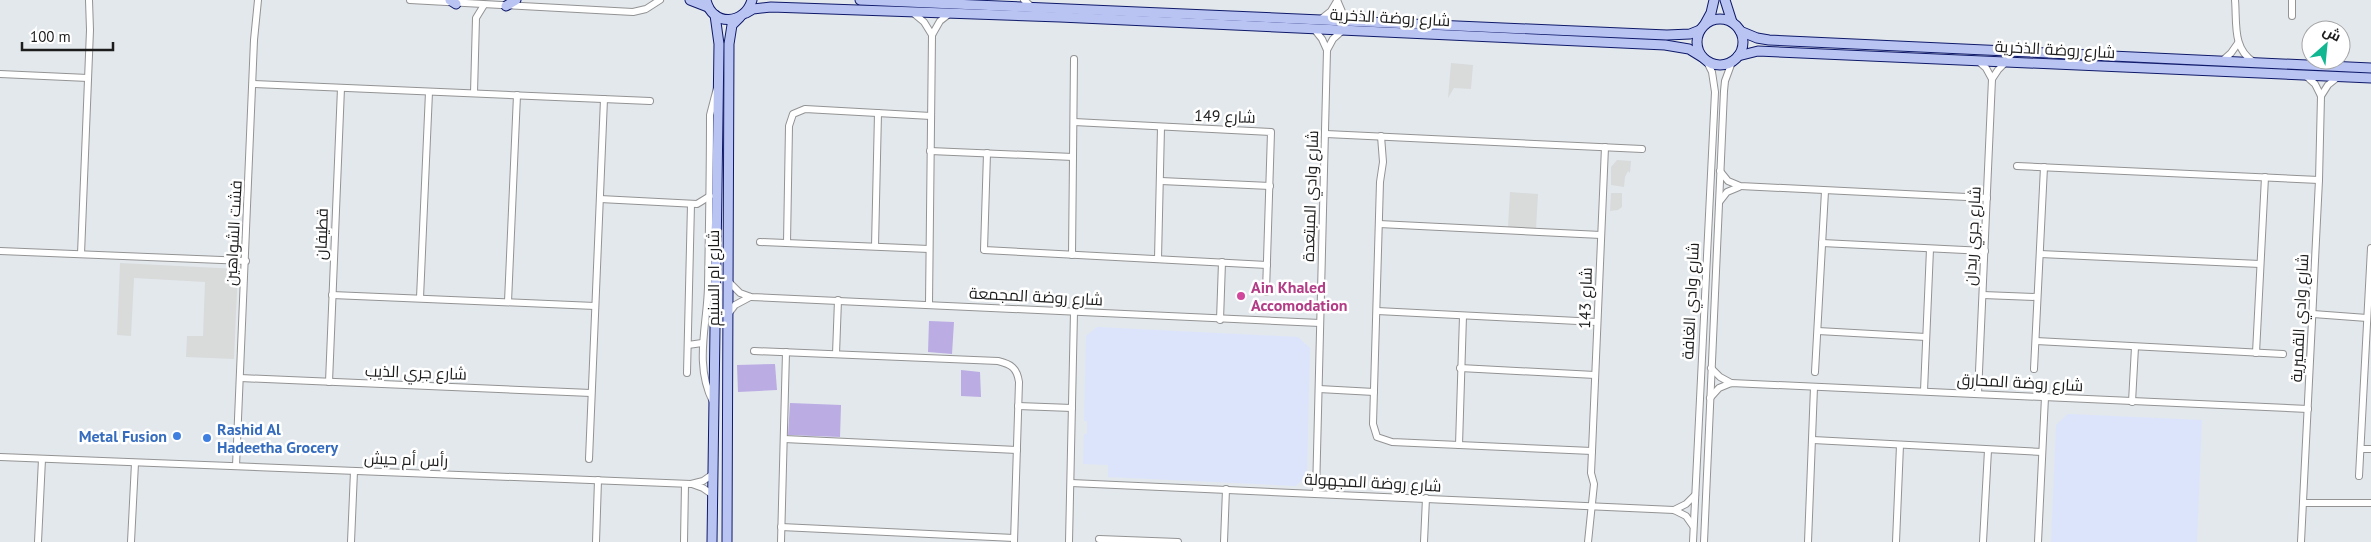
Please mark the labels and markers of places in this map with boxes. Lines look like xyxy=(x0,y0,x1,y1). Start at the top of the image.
place label: Ain Khaled Accomodation xyxy=(1251,277,1348,315)
marker: Ain Khaled Accomodation xyxy=(1235,290,1247,302)
place label: Rashid Al Hadeetha Grocery xyxy=(217,419,339,457)
place label: Metal Fusion xyxy=(79,426,167,446)
marker: Metal Fusion xyxy=(171,430,183,442)
marker: Rashid Al Hadeetha Grocery xyxy=(201,432,213,444)

